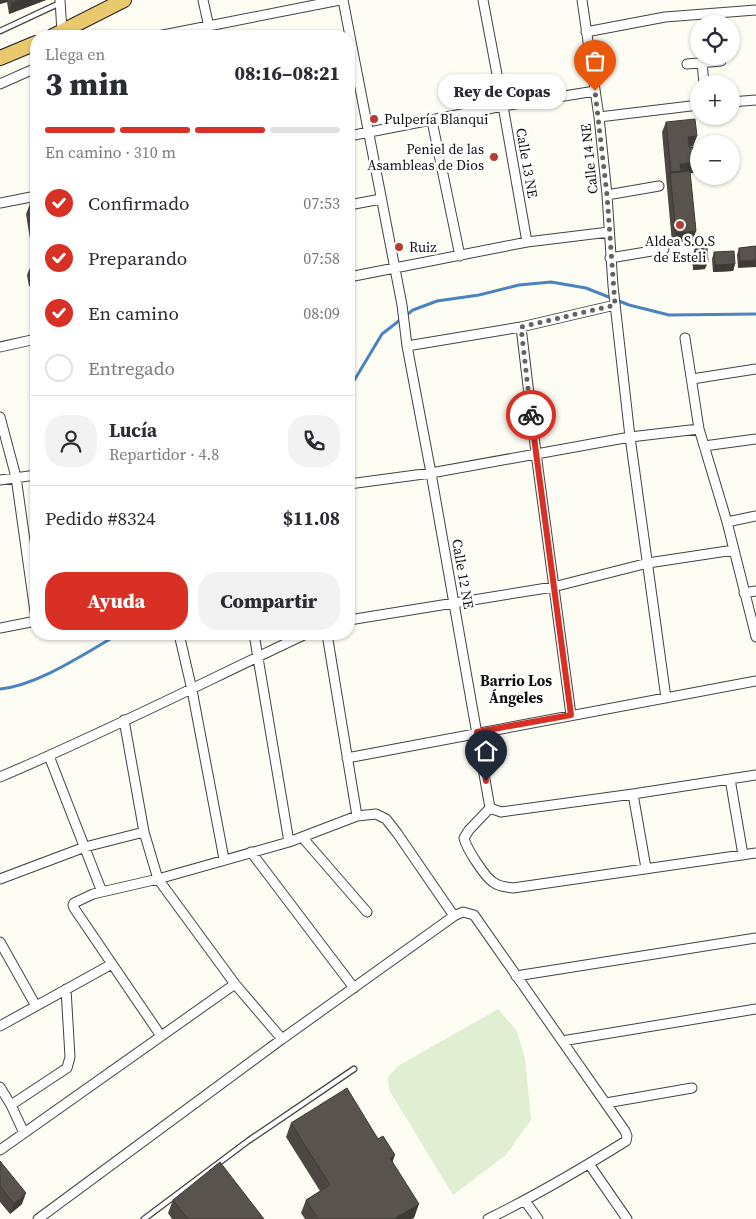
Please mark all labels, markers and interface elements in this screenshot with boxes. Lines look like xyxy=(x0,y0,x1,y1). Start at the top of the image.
map controls xyxy=(690,15,740,185)
button: locate xyxy=(690,15,740,65)
pin xyxy=(574,40,616,91)
text: Llega en xyxy=(45,43,105,65)
icon: bag xyxy=(581,47,609,75)
text: 08:16–08:21 xyxy=(235,60,340,86)
text: 3 min xyxy=(45,62,128,106)
callout: Rey de Copas xyxy=(438,74,565,108)
button: + xyxy=(690,75,740,125)
text: Rey de Copas xyxy=(454,80,550,102)
place label: Pulpería Blanqui xyxy=(384,109,488,129)
marker: Pulpería Blanqui xyxy=(368,113,380,125)
street label: Calle 14 NE xyxy=(575,123,603,195)
street label: Calle 13 NE xyxy=(511,127,543,199)
button: − xyxy=(690,135,740,185)
place label: Peniel de las Asambleas de Dios xyxy=(367,139,484,175)
text: En camino · 310 m xyxy=(45,141,176,163)
marker: Peniel de las Asambleas de Dios xyxy=(488,151,500,163)
icon: check xyxy=(45,189,73,217)
text: Confirmado xyxy=(88,190,190,216)
text: 07:53 xyxy=(303,192,340,214)
marker: Aldea S.O.S de Esteli xyxy=(674,219,686,231)
place label: Aldea S.O.S de Esteli xyxy=(645,231,715,267)
place label: Ruiz xyxy=(409,237,437,257)
marker: Ruiz xyxy=(393,241,405,253)
icon: check xyxy=(45,244,73,272)
text: Preparando xyxy=(88,245,187,271)
text: 07:58 xyxy=(303,247,340,269)
icon: check xyxy=(45,299,73,327)
text: En camino xyxy=(88,300,179,326)
text: 08:09 xyxy=(303,302,340,324)
text: Entregado xyxy=(88,355,175,381)
courier xyxy=(506,390,556,440)
icon: bike xyxy=(517,401,545,429)
button: person xyxy=(45,415,97,467)
button: phone xyxy=(288,415,340,467)
text: Lucía xyxy=(109,417,157,443)
text: Repartidor · 4.8 xyxy=(109,443,219,465)
text: Pedido #8324 xyxy=(45,505,156,531)
text: $11.08 xyxy=(283,505,340,531)
street label: Calle 12 NE xyxy=(447,538,479,610)
button: Ayuda xyxy=(45,572,188,630)
button: Compartir xyxy=(198,572,340,630)
district label: Barrio Los Ángeles xyxy=(480,670,552,708)
pin xyxy=(465,730,507,781)
icon: home xyxy=(472,737,500,765)

